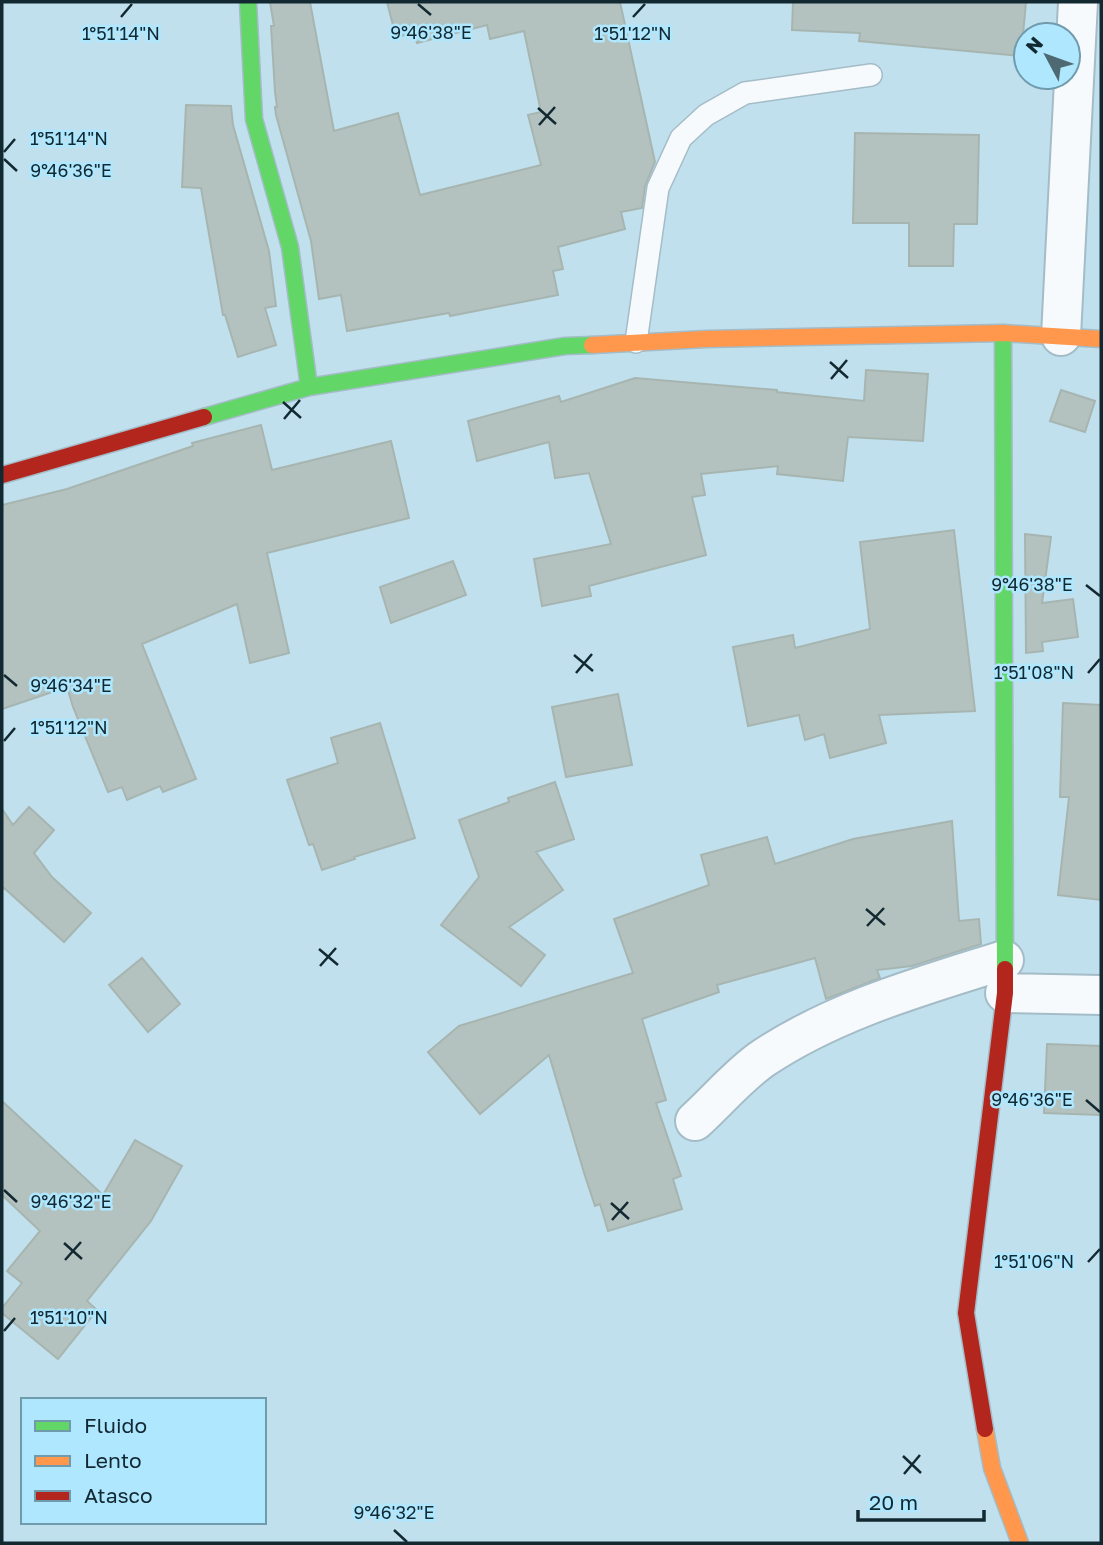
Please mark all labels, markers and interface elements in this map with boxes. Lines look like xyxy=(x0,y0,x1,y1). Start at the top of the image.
text: 9°46'38"E xyxy=(390,21,472,43)
north arrow xyxy=(1012,21,1082,91)
text: 1°51'14"N xyxy=(82,22,160,44)
text: 1°51'12"N xyxy=(594,22,672,44)
text: N xyxy=(1020,32,1047,58)
text: 1°51'14"N xyxy=(30,127,108,149)
text: 9°46'36"E xyxy=(30,159,112,181)
text: 9°46'38"E xyxy=(991,573,1073,595)
text: 1°51'08"N xyxy=(994,661,1074,683)
text: 9°46'34"E xyxy=(30,674,112,696)
text: 1°51'12"N xyxy=(30,716,108,738)
text: 9°46'36"E xyxy=(991,1088,1073,1110)
text: 9°46'32"E xyxy=(30,1190,112,1212)
text: 1°51'06"N xyxy=(994,1250,1074,1272)
text: 1°51'10"N xyxy=(30,1306,108,1328)
legend xyxy=(21,1398,266,1524)
text: Fluido xyxy=(84,1412,147,1438)
text: Lento xyxy=(84,1447,142,1473)
scale bar xyxy=(858,1478,984,1522)
text: Atasco xyxy=(84,1482,153,1508)
text: 20 m xyxy=(869,1489,918,1515)
text: 9°46'32"E xyxy=(353,1501,435,1523)

